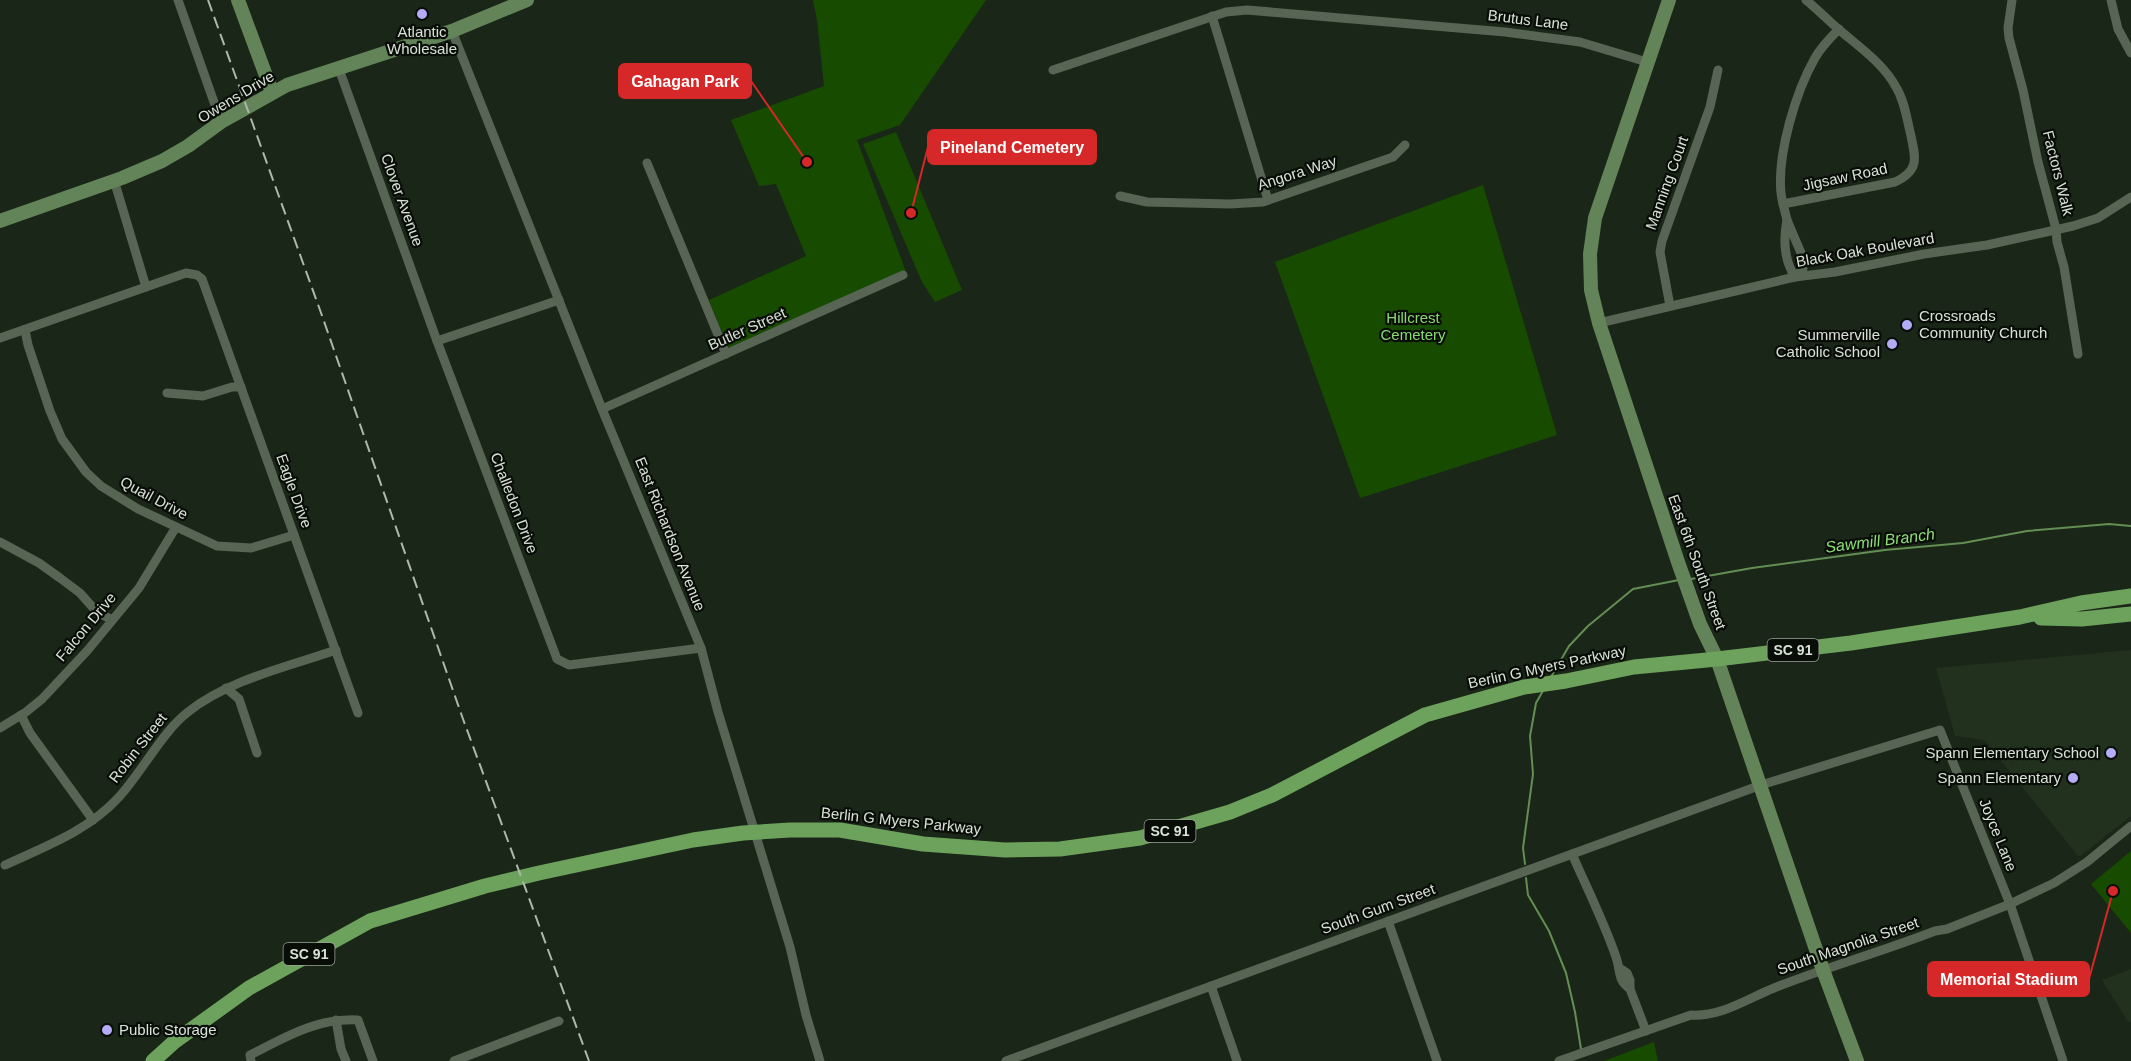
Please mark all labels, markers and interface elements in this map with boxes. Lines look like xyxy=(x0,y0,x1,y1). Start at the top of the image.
street label: Brutus Lane xyxy=(1487,6,1569,33)
marker: Atlantic Wholesale xyxy=(415,7,429,21)
place label: Atlantic Wholesale xyxy=(387,23,457,57)
callout: Gahagan Park xyxy=(619,64,751,98)
street label: Owens Drive xyxy=(195,67,277,126)
text: Gahagan Park xyxy=(631,73,739,90)
street label: Factors Walk xyxy=(2040,129,2077,218)
callout: Pineland Cemetery xyxy=(928,130,1096,164)
street label: Manning Court xyxy=(1642,133,1692,232)
text: Pineland Cemetery xyxy=(940,139,1084,156)
street label: Clover Avenue xyxy=(378,151,427,248)
street label: Angora Way xyxy=(1255,152,1339,193)
street label: Jigsaw Road xyxy=(1801,159,1889,194)
street label: Black Oak Boulevard xyxy=(1794,229,1935,270)
street label: Butler Street xyxy=(705,303,789,353)
place label: Crossroads Community Church xyxy=(1919,307,2047,341)
park label: Hillcrest Cemetery xyxy=(1380,309,1446,343)
marker: Crossroads Community Church xyxy=(1900,318,1914,332)
place label: Summerville Catholic School xyxy=(1776,326,1880,360)
marker: Summerville Catholic School xyxy=(1885,337,1899,351)
street label: Challedon Drive xyxy=(487,450,542,556)
street label: Eagle Drive xyxy=(273,451,316,530)
street label: East Richardson Avenue xyxy=(632,455,709,613)
street label: Quail Drive xyxy=(117,473,191,522)
street label: East 6th South Street xyxy=(1665,492,1730,633)
water label: Sawmill Branch xyxy=(1824,525,1936,556)
street label: Falcon Drive xyxy=(52,589,119,664)
road number: SC 91 xyxy=(1768,639,1818,661)
street label: Berlin G Myers Parkway xyxy=(1466,641,1628,692)
street label: Robin Street xyxy=(105,709,170,786)
place label: Spann Elementary School xyxy=(1926,744,2099,761)
marker: Spann Elementary School xyxy=(2104,746,2118,760)
place label: Spann Elementary xyxy=(1938,769,2061,786)
marker: Spann Elementary xyxy=(2066,771,2080,785)
street label: Joyce Lane xyxy=(1976,796,2021,874)
street label: Berlin G Myers Parkway xyxy=(820,804,982,837)
road number: SC 91 xyxy=(1144,820,1196,842)
street label: South Gum Street xyxy=(1319,880,1438,937)
street label: South Magnolia Street xyxy=(1775,913,1922,978)
road number: SC 91 xyxy=(284,943,334,965)
callout: Memorial Stadium xyxy=(1928,962,2089,996)
text: Memorial Stadium xyxy=(1940,971,2078,988)
place label: Public Storage xyxy=(119,1021,217,1038)
marker: Public Storage xyxy=(100,1023,114,1037)

